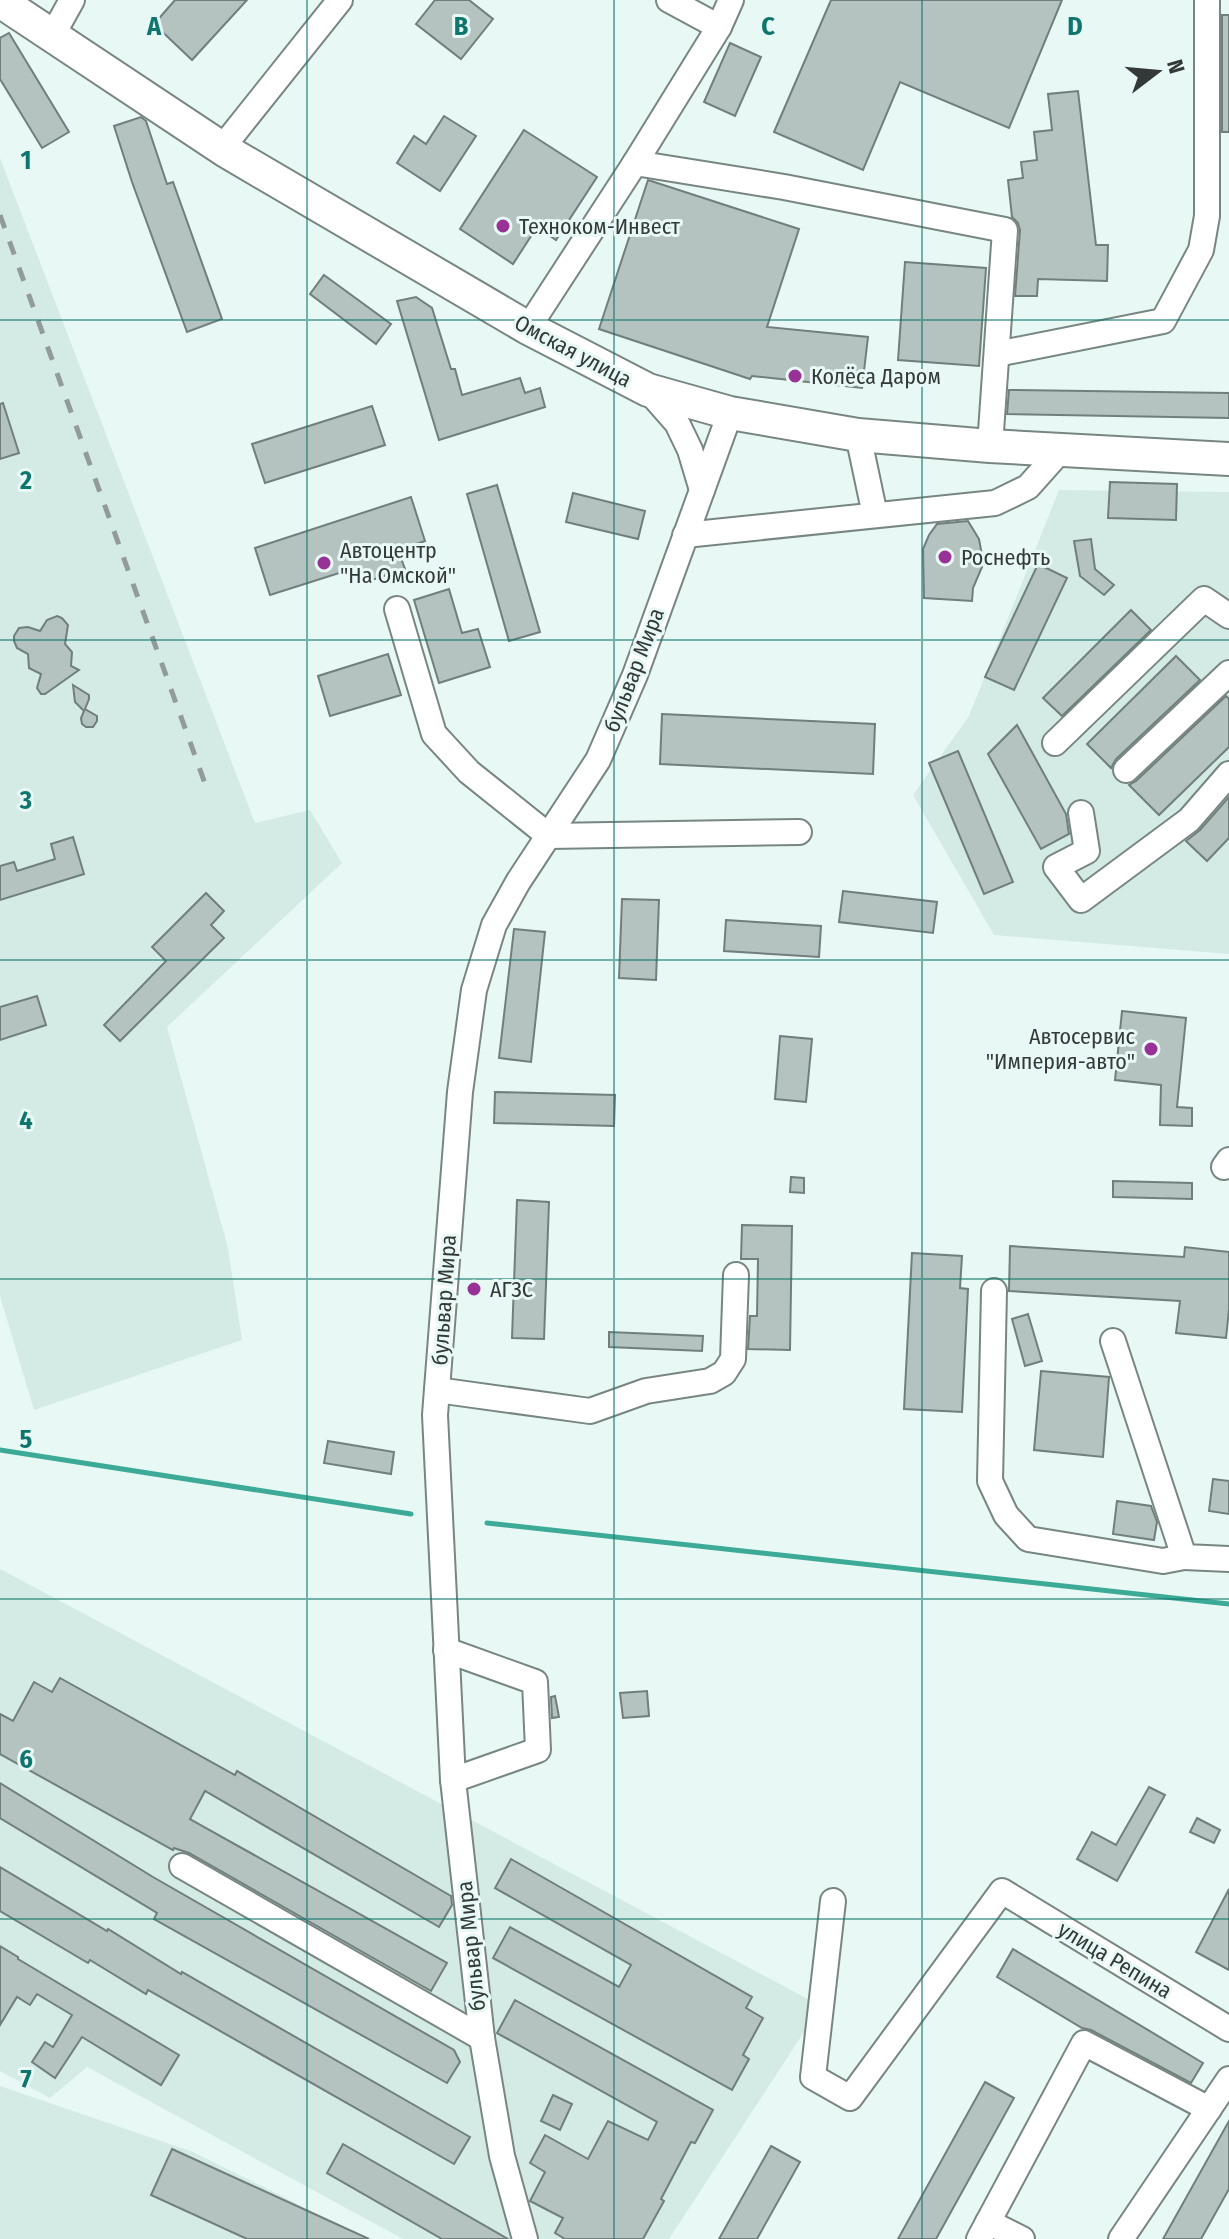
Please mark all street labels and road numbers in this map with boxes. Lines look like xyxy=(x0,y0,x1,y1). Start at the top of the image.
street label: Омская улица xyxy=(510,309,636,393)
street label: бульвар Мира xyxy=(598,604,670,736)
street label: бульвар Мира xyxy=(426,1234,462,1366)
street label: бульвар Мира xyxy=(451,1880,491,2012)
street label: улица Репина xyxy=(1053,1915,1177,2005)

